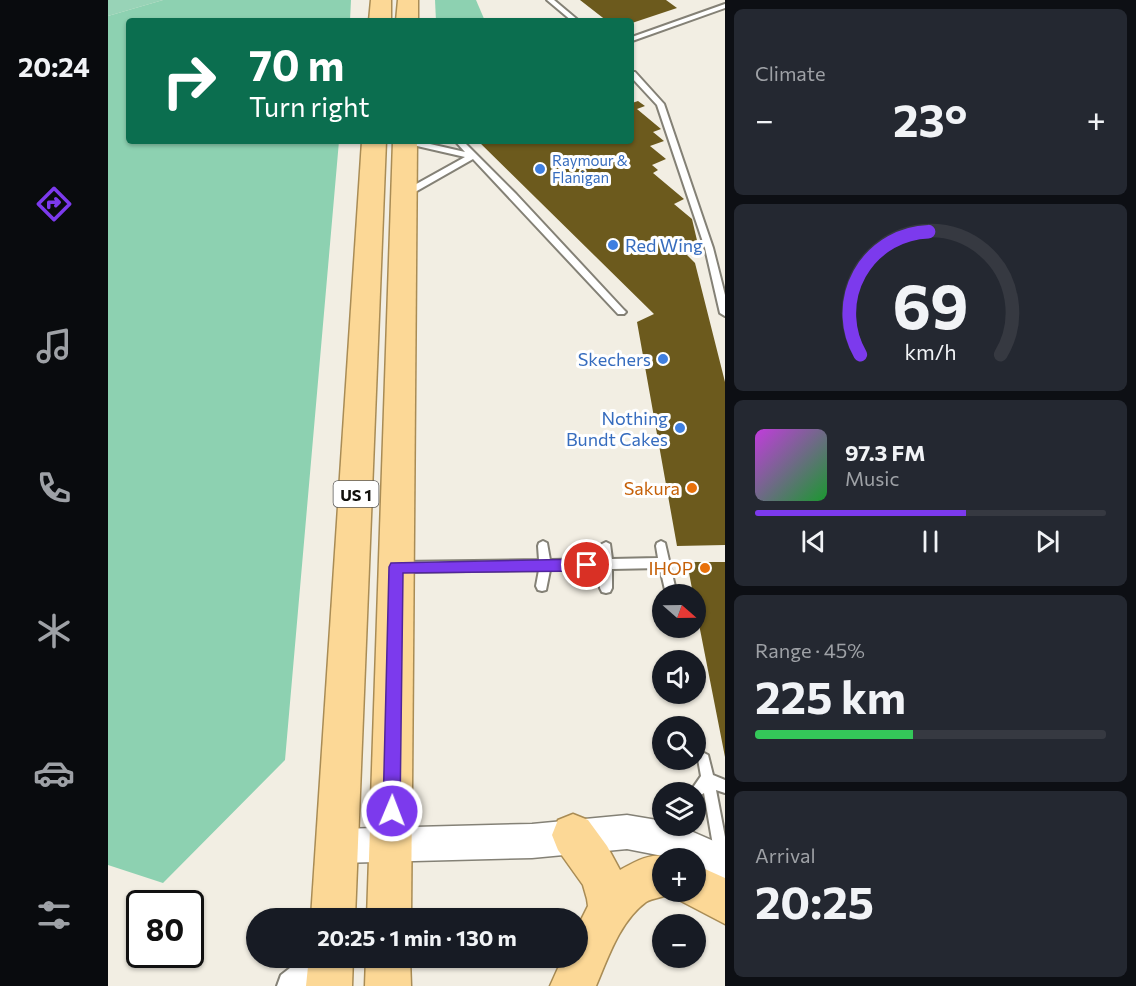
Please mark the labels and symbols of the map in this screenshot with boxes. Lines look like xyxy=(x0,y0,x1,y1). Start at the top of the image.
place label: Raymour & Flanigan xyxy=(552,151,628,186)
marker: Raymour & Flanigan xyxy=(533,162,547,176)
place label: Red Wing xyxy=(625,234,703,256)
marker: Red Wing xyxy=(606,238,620,252)
place label: Skechers xyxy=(578,348,651,370)
marker: Skechers xyxy=(656,352,670,366)
place label: Nothing Bundt Cakes xyxy=(566,407,668,450)
marker: Nothing Bundt Cakes xyxy=(673,421,687,435)
place label: Sakura xyxy=(624,477,680,499)
road number: US 1 xyxy=(334,481,378,507)
marker: Sakura xyxy=(685,481,699,495)
pin xyxy=(561,539,612,590)
place label: IHOP xyxy=(648,557,693,579)
marker: IHOP xyxy=(698,561,712,575)
north arrow xyxy=(652,584,706,638)
position arrow xyxy=(360,779,424,843)
speed limit sign: 80 xyxy=(126,890,204,968)

